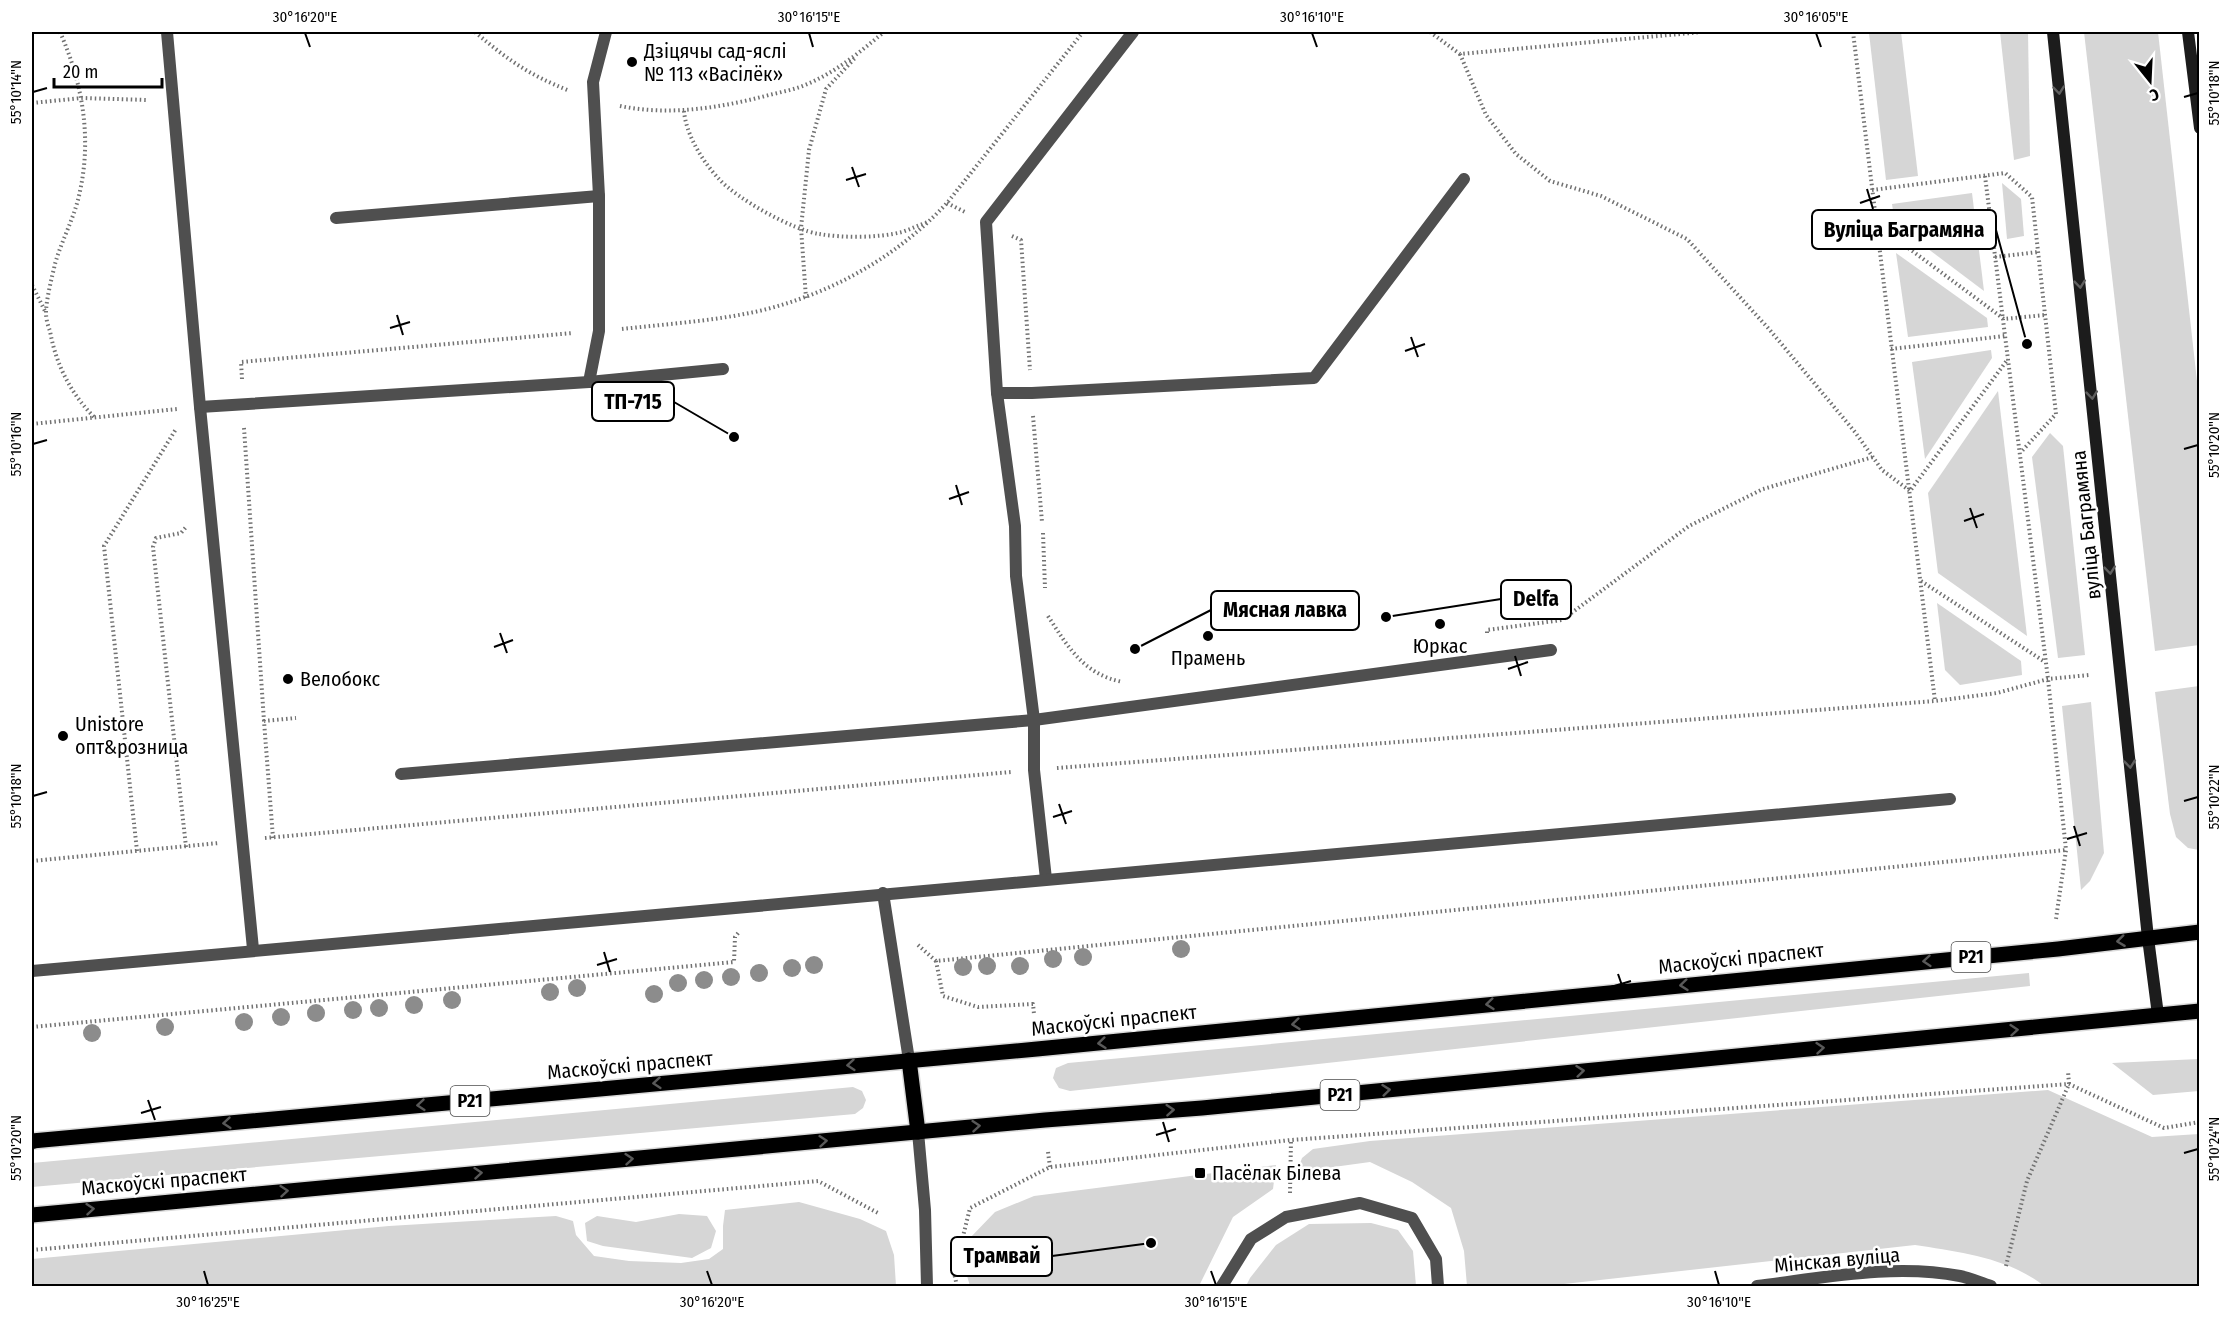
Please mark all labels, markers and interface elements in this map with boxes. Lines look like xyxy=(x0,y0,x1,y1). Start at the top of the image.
text: 30°16'20"E xyxy=(273,8,337,26)
text: 30°16'15"E xyxy=(778,8,840,26)
text: 30°16'10"E xyxy=(1280,8,1344,26)
text: 30°16'05"E xyxy=(1784,8,1848,26)
place label: Дзіцячы сад-яслі № 113 «Васілёк» xyxy=(643,39,787,86)
scale bar xyxy=(54,51,162,89)
north arrow xyxy=(2120,51,2180,111)
marker: Дзіцячы сад-яслі № 113 «Васілёк» xyxy=(625,55,639,69)
text: 55°10'14"N xyxy=(7,60,25,124)
text: 55°10'18"N xyxy=(2205,60,2223,126)
text: 20 m xyxy=(63,61,98,83)
text: С xyxy=(2147,84,2161,105)
one-way arrow xyxy=(2052,85,2065,94)
callout: Вуліца Баграмяна xyxy=(1812,210,1996,249)
text: Вуліца Баграмяна xyxy=(1824,217,1984,243)
one-way arrow xyxy=(2073,279,2086,288)
callout: ТП-715 xyxy=(592,382,674,421)
text: ТП-715 xyxy=(604,389,662,415)
one-way arrow xyxy=(2085,390,2098,399)
text: 55°10'16"N xyxy=(7,412,25,476)
text: 55°10'20"N xyxy=(2205,412,2223,478)
street label: вуліца Баграмяна xyxy=(2066,449,2106,601)
one-way arrow xyxy=(2103,566,2116,575)
callout: Delfa xyxy=(1501,580,1571,619)
text: Delfa xyxy=(1513,586,1559,612)
callout: Мясная лавка xyxy=(1211,591,1359,630)
text: Мясная лавка xyxy=(1223,597,1347,623)
marker: Юркас xyxy=(1433,617,1447,631)
marker: Прамень xyxy=(1201,629,1215,643)
place label: Юркас xyxy=(1413,634,1468,658)
place label: Прамень xyxy=(1171,646,1245,670)
place label: Велобокс xyxy=(300,667,381,691)
marker: Велобокс xyxy=(281,672,295,686)
place label: Unistore опт&розница xyxy=(75,712,188,759)
marker: Unistore опт&розница xyxy=(56,729,70,743)
one-way arrow xyxy=(2123,759,2136,769)
text: 55°10'18"N xyxy=(7,763,25,829)
text: 55°10'22"N xyxy=(2205,764,2223,830)
one-way arrow xyxy=(2116,935,2125,947)
street label: Маскоўскі праспект xyxy=(1657,937,1826,979)
road number: Р21 xyxy=(1952,942,1990,972)
one-way arrow xyxy=(1922,954,1931,967)
one-way arrow xyxy=(1680,978,1689,991)
one-way arrow xyxy=(1486,997,1495,1010)
street label: Маскоўскі праспект xyxy=(1030,999,1199,1041)
one-way arrow xyxy=(1292,1017,1301,1029)
one-way arrow xyxy=(2009,1024,2018,1037)
one-way arrow xyxy=(1098,1036,1107,1049)
one-way arrow xyxy=(1815,1042,1824,1055)
street label: Маскоўскі праспект xyxy=(546,1046,715,1084)
one-way arrow xyxy=(846,1058,855,1071)
one-way arrow xyxy=(1575,1065,1584,1078)
one-way arrow xyxy=(652,1076,661,1089)
road number: Р21 xyxy=(1320,1080,1360,1110)
one-way arrow xyxy=(1381,1084,1390,1097)
road number: Р21 xyxy=(450,1086,490,1116)
one-way arrow xyxy=(416,1098,425,1111)
one-way arrow xyxy=(1166,1104,1175,1117)
text: 55°10'20"N xyxy=(7,1115,25,1181)
one-way arrow xyxy=(222,1116,231,1129)
text: 55°10'24"N xyxy=(2205,1117,2223,1181)
one-way arrow xyxy=(972,1120,981,1133)
one-way arrow xyxy=(818,1135,827,1148)
one-way arrow xyxy=(624,1153,633,1166)
place label: Пасёлак Білева xyxy=(1212,1161,1341,1185)
street label: Маскоўскі праспект xyxy=(80,1162,249,1200)
marker: Пасёлак Білева xyxy=(1193,1166,1207,1180)
one-way arrow xyxy=(473,1167,483,1180)
one-way arrow xyxy=(279,1185,288,1198)
one-way arrow xyxy=(85,1203,94,1216)
callout: Трамвай xyxy=(951,1237,1052,1276)
text: Трамвай xyxy=(964,1243,1040,1269)
street label: Мінская вуліца xyxy=(1773,1243,1901,1277)
text: 30°16'25"E xyxy=(176,1293,240,1311)
text: 30°16'20"E xyxy=(680,1293,744,1311)
text: 30°16'15"E xyxy=(1185,1293,1247,1311)
text: 30°16'10"E xyxy=(1687,1293,1751,1311)

